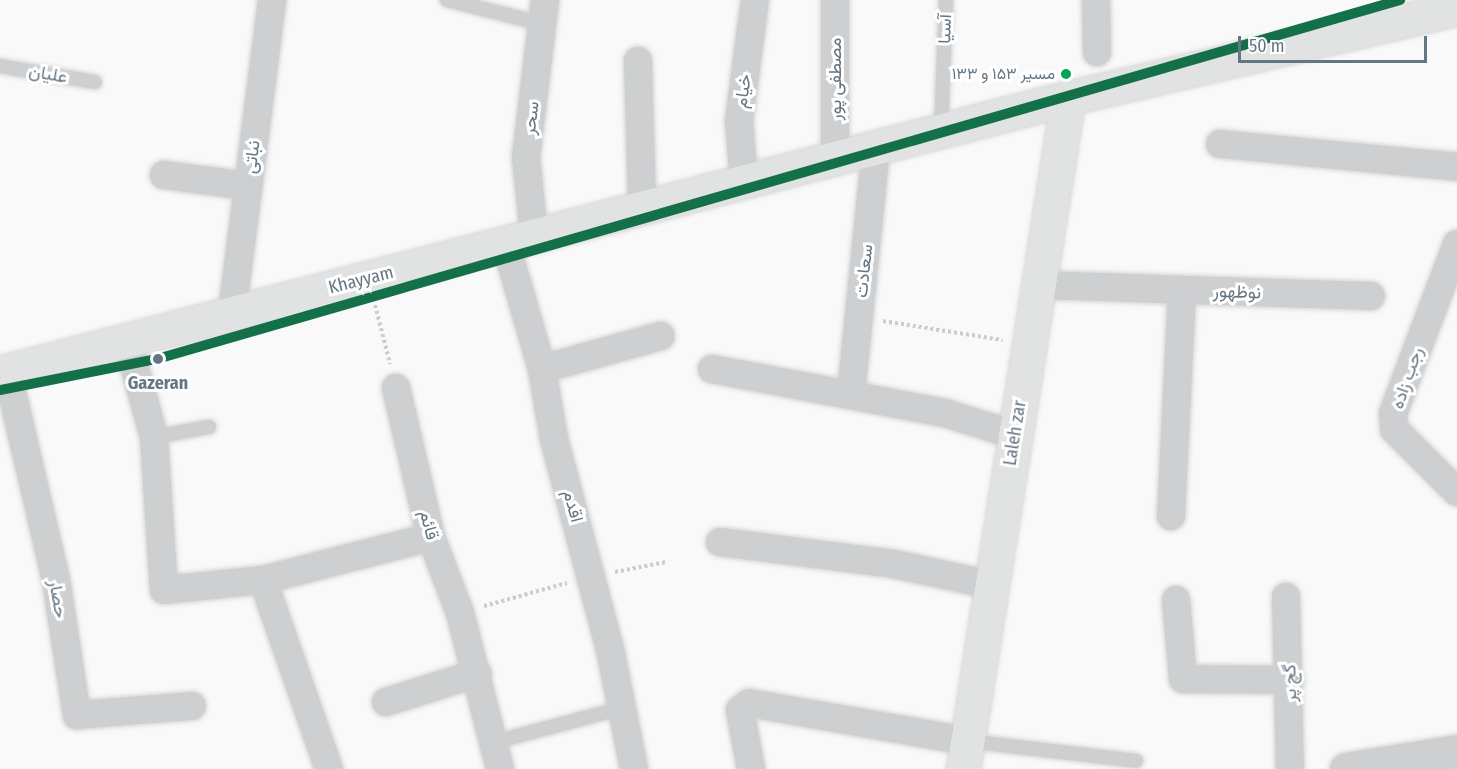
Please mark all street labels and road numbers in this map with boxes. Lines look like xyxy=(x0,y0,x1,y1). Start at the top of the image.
street label: آسیا xyxy=(934,14,956,44)
street label: مصطفی پور xyxy=(824,38,846,120)
street label: علیان xyxy=(27,60,69,88)
street label: خیام xyxy=(730,73,756,109)
street label: سحر xyxy=(518,100,544,136)
street label: نباتی xyxy=(239,139,265,175)
street label: سعادت xyxy=(850,243,878,299)
street label: Khayyam xyxy=(326,262,396,298)
street label: نوظهور xyxy=(1213,280,1261,304)
street label: رجب زاده xyxy=(1386,344,1428,412)
street label: Laleh zar xyxy=(999,399,1031,467)
street label: اقدم xyxy=(558,487,588,525)
street label: قائم xyxy=(415,508,443,542)
street label: حصار xyxy=(44,578,72,620)
street label: گچ پر xyxy=(1279,664,1301,702)

